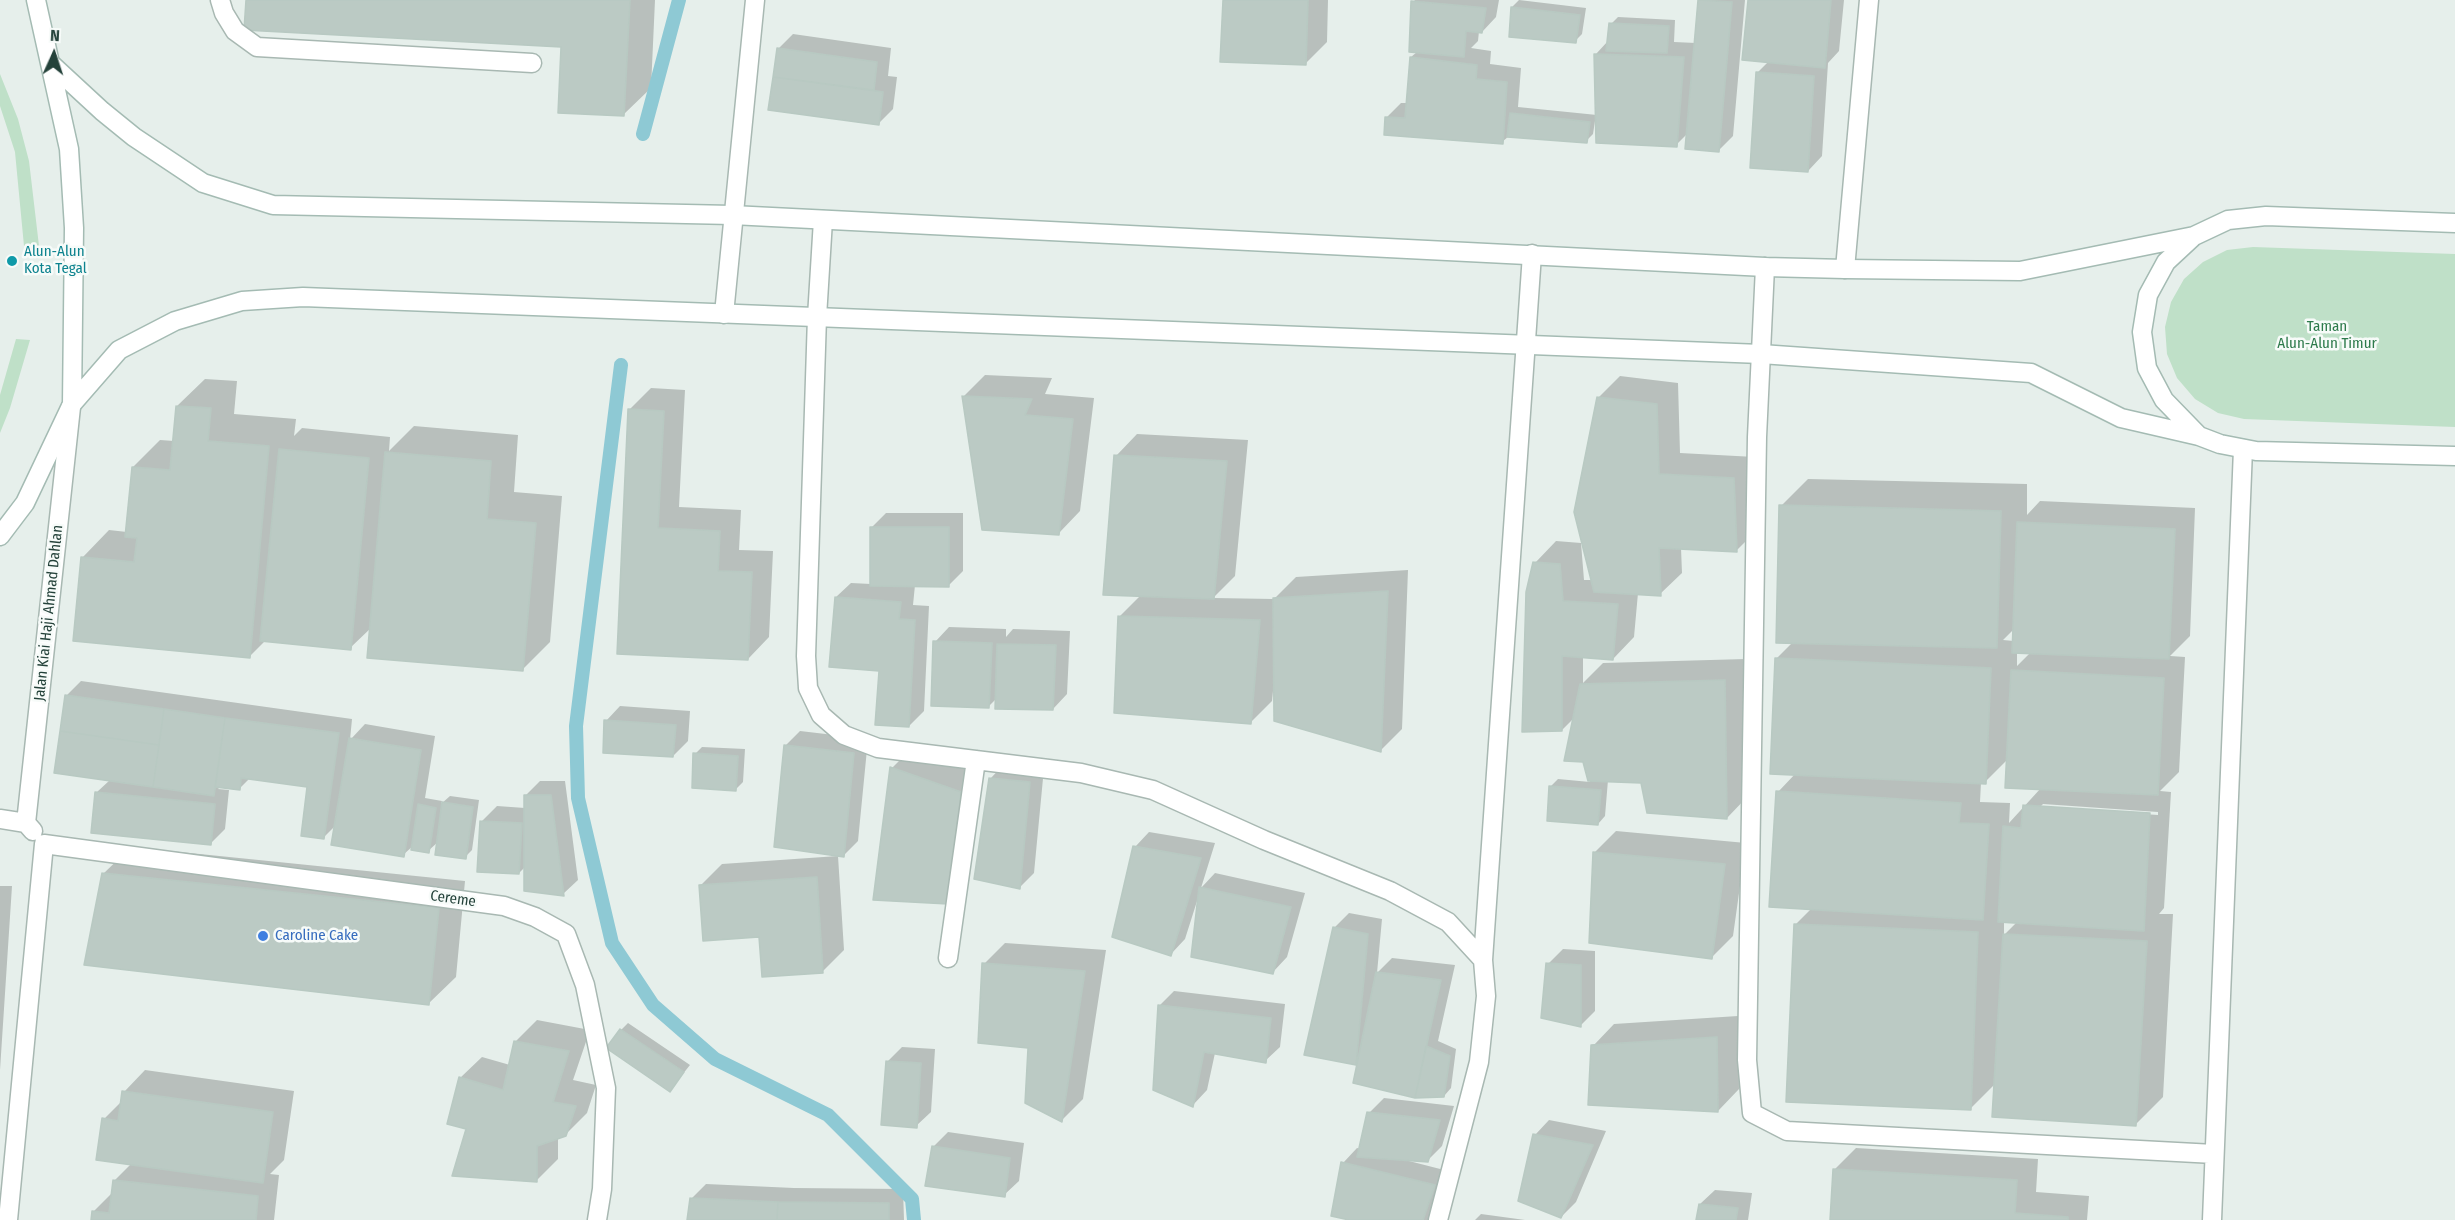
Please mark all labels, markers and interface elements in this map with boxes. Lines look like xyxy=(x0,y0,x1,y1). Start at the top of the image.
north arrow xyxy=(24,24,84,84)
text: N xyxy=(50,26,60,45)
place label: Alun-Alun Kota Tegal xyxy=(24,243,87,278)
marker: Alun-Alun Kota Tegal xyxy=(5,254,19,268)
park label: Taman Alun-Alun Timur xyxy=(2277,318,2377,353)
street label: Jalan Kiai Haji Ahmad Dahlan xyxy=(31,524,67,702)
street label: Cereme xyxy=(429,887,477,911)
place label: Caroline Cake xyxy=(275,927,358,945)
marker: Caroline Cake xyxy=(256,929,270,943)

